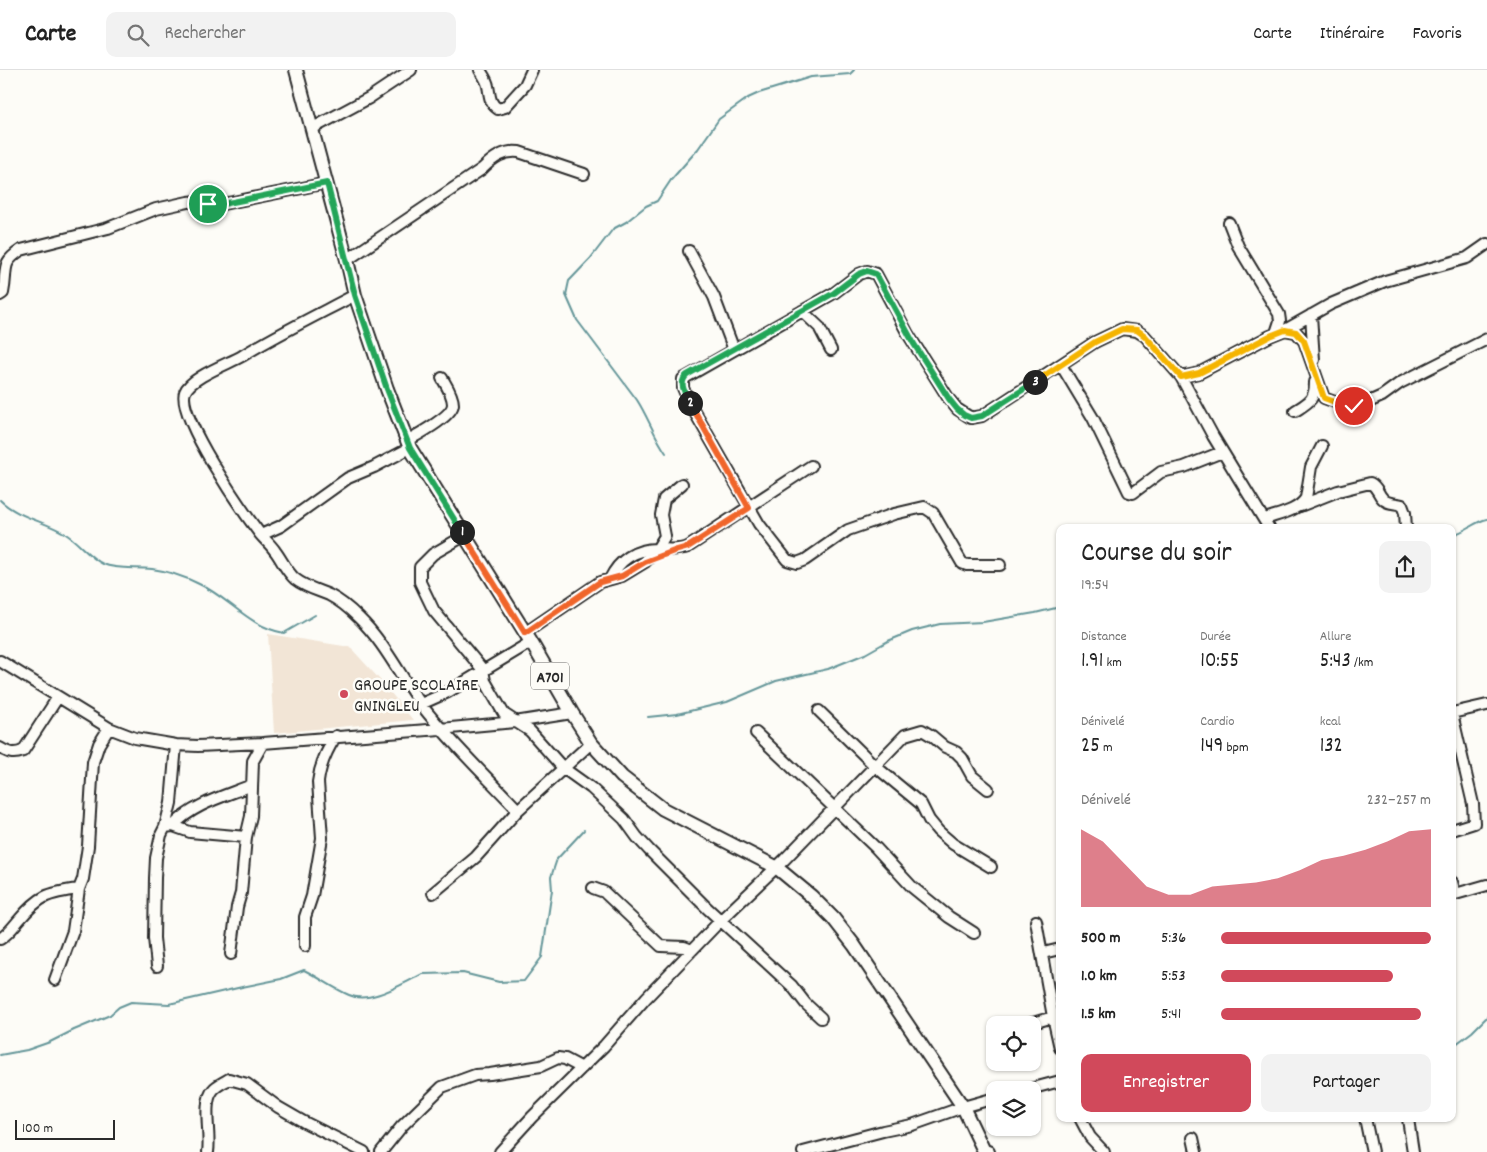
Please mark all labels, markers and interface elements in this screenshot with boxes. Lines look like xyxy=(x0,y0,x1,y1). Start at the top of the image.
search box xyxy=(106,12,456,57)
text: Carte xyxy=(25,18,76,52)
icon: search xyxy=(124,21,152,49)
text: Rechercher xyxy=(164,21,246,48)
text: Carte xyxy=(1253,22,1292,47)
text: Itinéraire xyxy=(1320,22,1384,47)
text: Favoris xyxy=(1412,22,1462,47)
pin xyxy=(187,183,229,225)
icon: arrive xyxy=(194,190,222,218)
pin: 3 xyxy=(1022,370,1048,394)
text: 3 xyxy=(1032,372,1039,392)
pin xyxy=(1333,385,1375,427)
pin: 2 xyxy=(678,390,702,416)
icon: check xyxy=(1340,392,1368,420)
text: 2 xyxy=(687,393,694,413)
pin: 1 xyxy=(450,520,474,544)
text: 1 xyxy=(461,522,464,542)
text: Course du soir xyxy=(1081,535,1232,575)
button: share xyxy=(1379,541,1431,593)
text: 19:54 xyxy=(1081,574,1109,597)
text: Distance xyxy=(1081,627,1127,647)
text: Durée xyxy=(1200,627,1231,647)
text: Allure xyxy=(1320,627,1351,647)
text: 1.91 xyxy=(1081,647,1103,677)
text: 10:55 xyxy=(1200,647,1239,677)
text: 5:43 xyxy=(1320,647,1351,677)
text: km xyxy=(1103,653,1122,673)
text: /km xyxy=(1351,653,1373,673)
road number: A701 xyxy=(531,662,569,690)
place label: GROUPE SCOLAIRE GNINGLEU xyxy=(354,674,478,720)
marker: GROUPE SCOLAIRE GNINGLEU xyxy=(338,688,350,700)
text: Dénivelé xyxy=(1081,712,1125,732)
text: Cardio xyxy=(1200,712,1234,732)
text: kcal xyxy=(1320,712,1341,732)
text: 25 xyxy=(1081,732,1100,762)
text: 149 xyxy=(1200,732,1223,762)
text: 132 xyxy=(1320,732,1343,762)
text: m xyxy=(1100,738,1113,758)
text: bpm xyxy=(1223,738,1249,758)
text: Dénivelé xyxy=(1081,789,1131,812)
text: 232–257 m xyxy=(1367,789,1431,812)
text: 500 m xyxy=(1081,927,1121,950)
text: 5:36 xyxy=(1161,927,1186,950)
text: 1.0 km xyxy=(1081,965,1117,988)
text: 5:53 xyxy=(1161,965,1186,988)
text: 1.5 km xyxy=(1081,1003,1116,1026)
text: 5:41 xyxy=(1161,1003,1181,1026)
map controls xyxy=(986,1016,1041,1136)
button: locate xyxy=(986,1016,1041,1071)
button: Enregistrer xyxy=(1081,1054,1251,1112)
button: Partager xyxy=(1261,1054,1431,1112)
button: layers xyxy=(986,1081,1041,1136)
scale bar xyxy=(15,1117,115,1140)
text: 100 m xyxy=(22,1119,53,1139)

